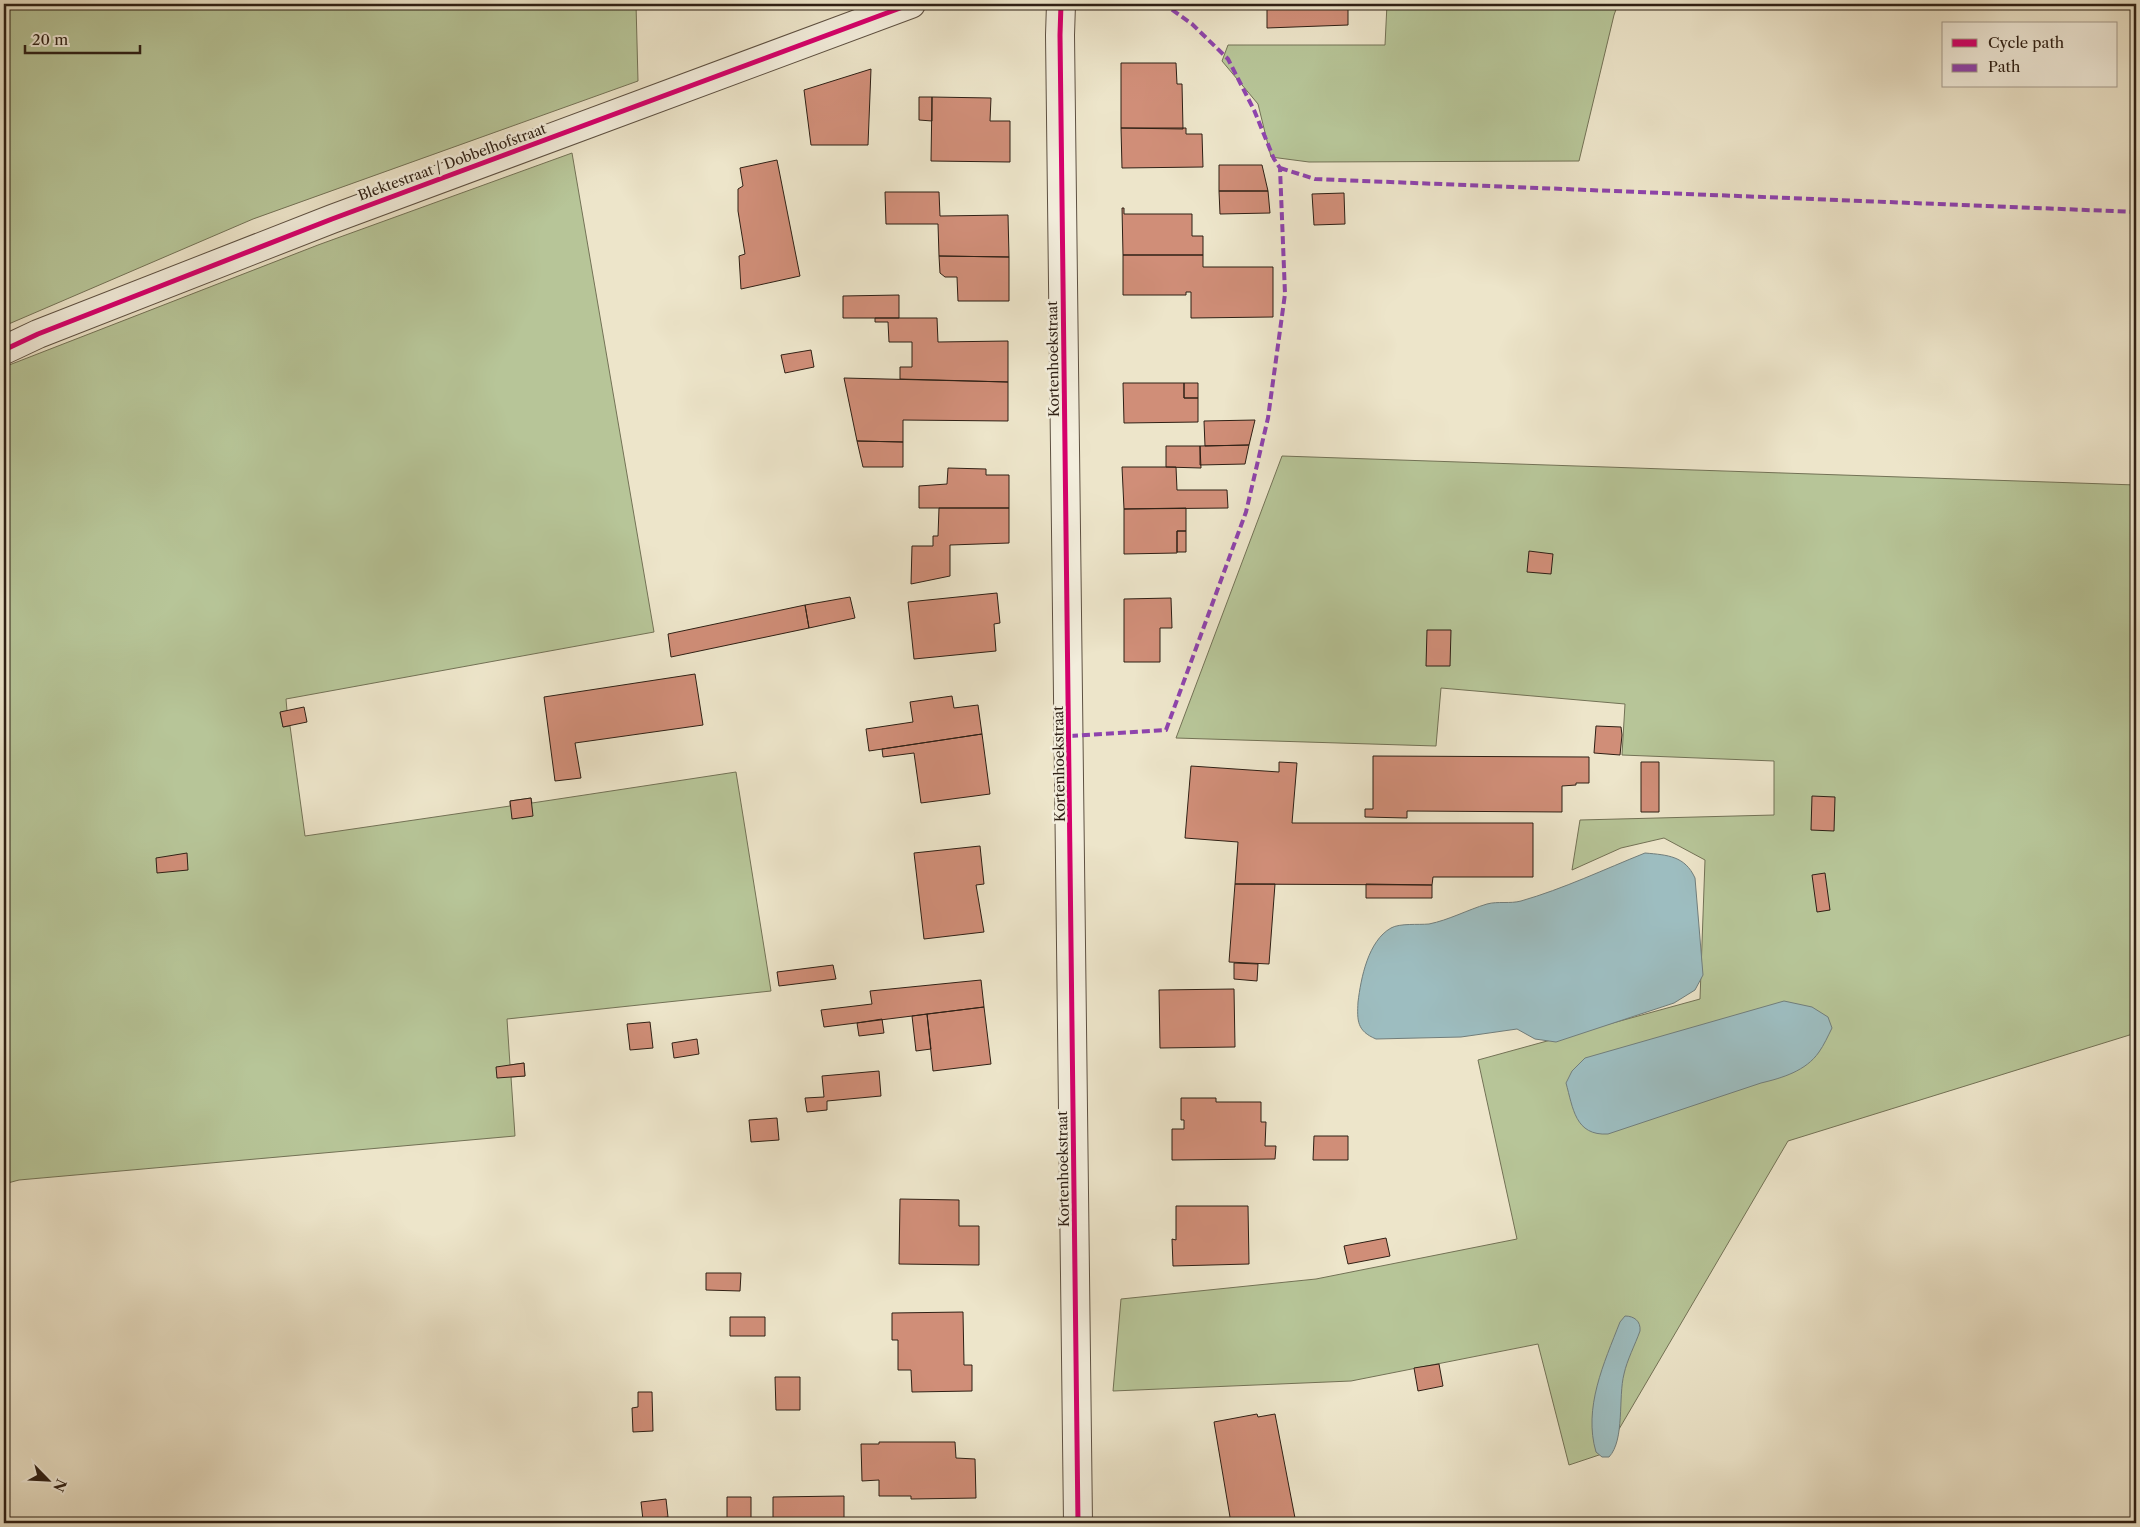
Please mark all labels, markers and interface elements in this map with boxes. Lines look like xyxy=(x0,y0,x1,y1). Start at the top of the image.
scale bar xyxy=(25,22,140,54)
legend xyxy=(1942,22,2118,88)
text: 20 m xyxy=(32,30,68,49)
text: Cycle path xyxy=(1988,33,2065,52)
text: Path xyxy=(1988,57,2021,76)
street label: Blektestraat / Dobbelhofstraat xyxy=(355,119,549,205)
street label: Kortenhoekstraat xyxy=(1043,301,1063,417)
street label: Kortenhoekstraat xyxy=(1049,706,1069,822)
street label: Kortenhoekstraat xyxy=(1053,1111,1073,1227)
north arrow xyxy=(22,1454,72,1504)
text: N xyxy=(49,1476,71,1495)

